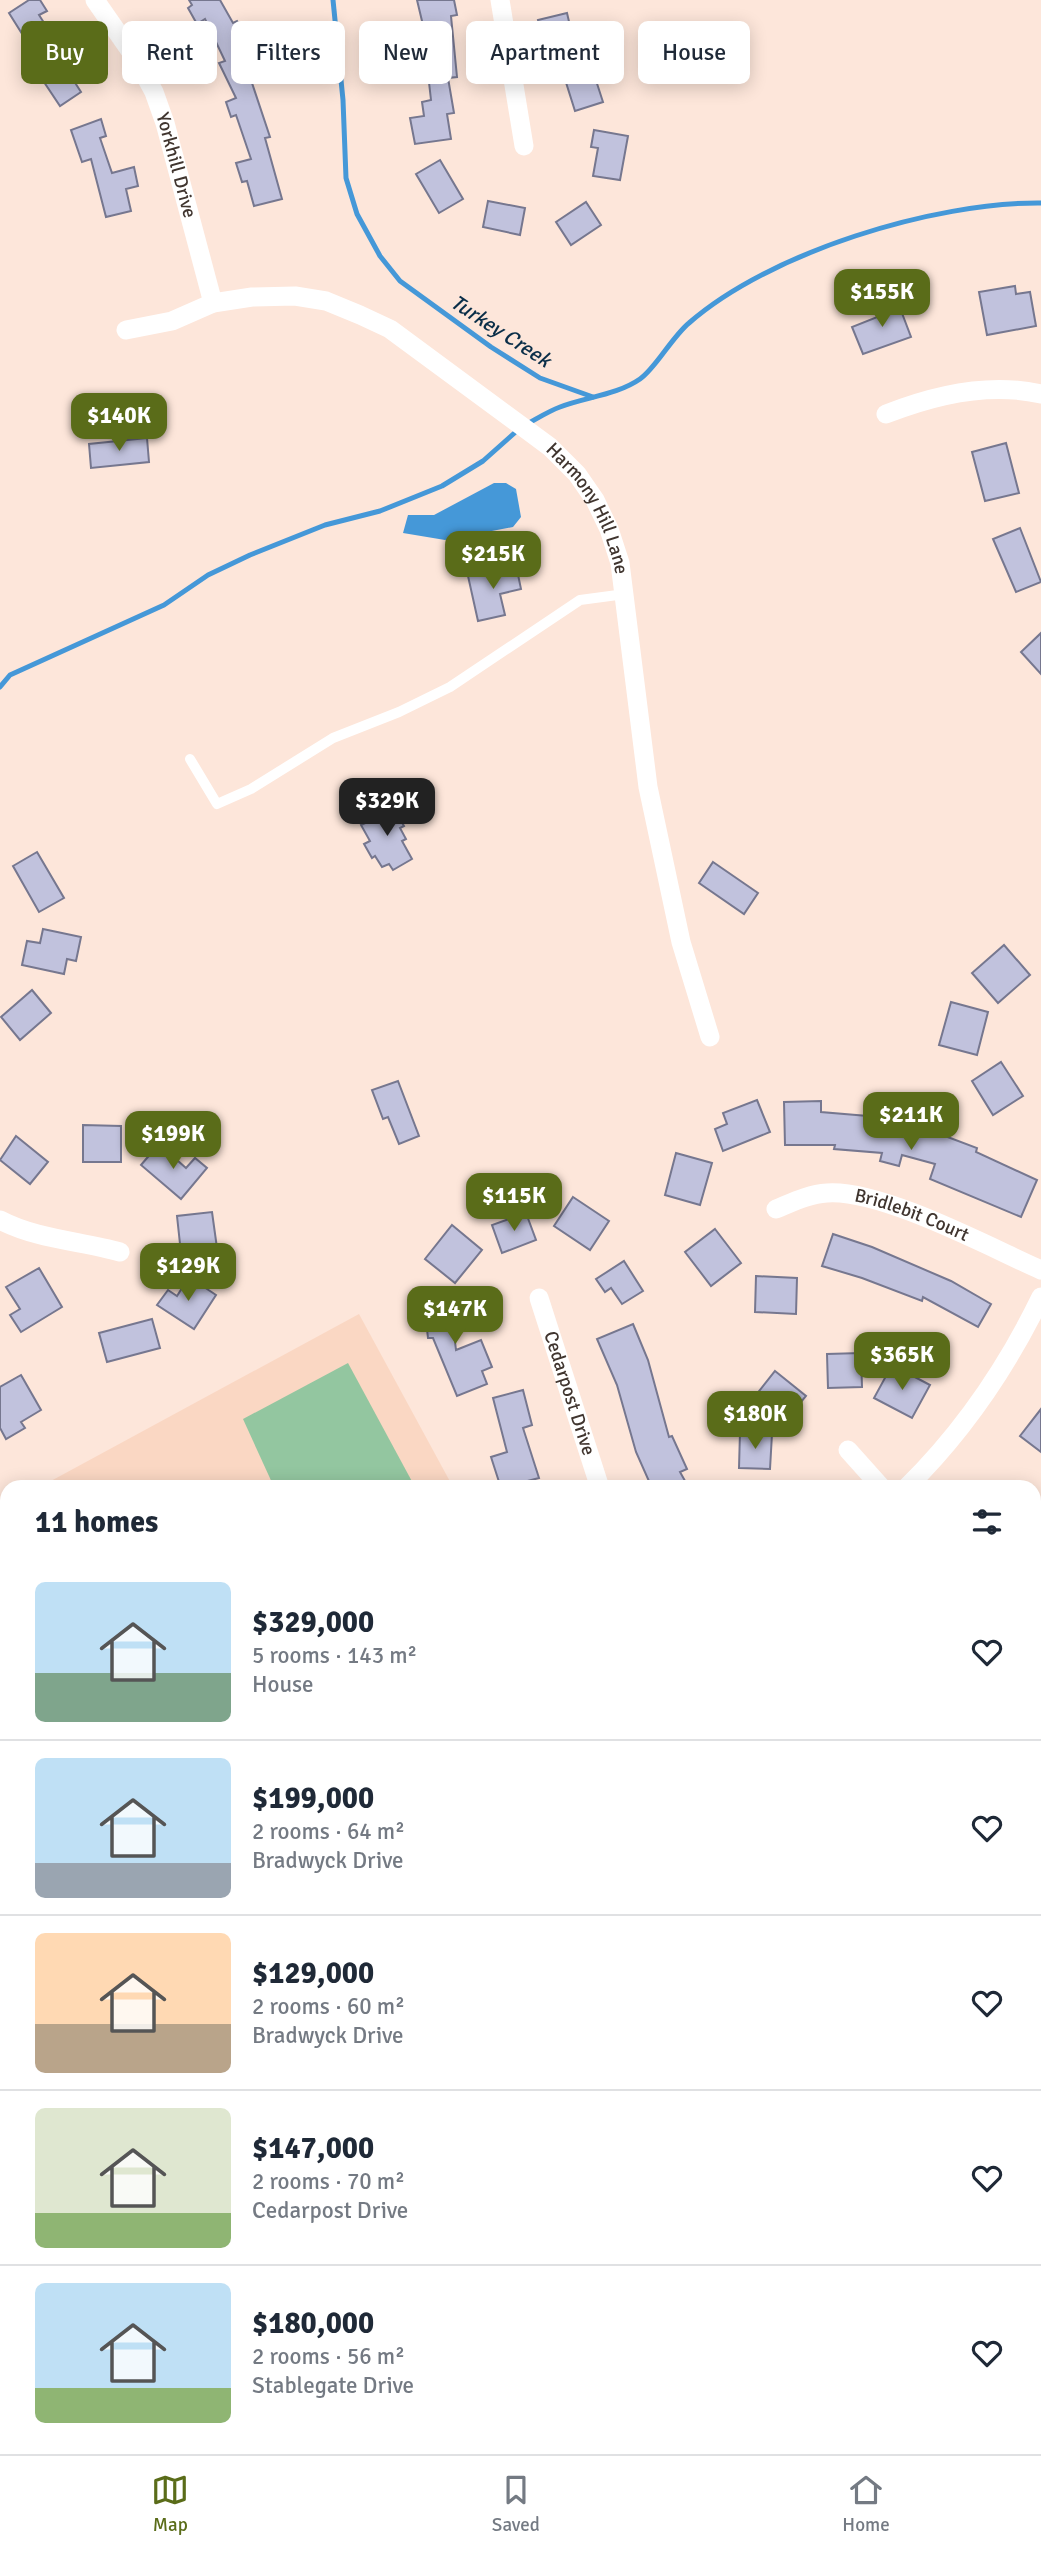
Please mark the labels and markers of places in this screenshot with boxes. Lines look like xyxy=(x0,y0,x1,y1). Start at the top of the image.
pin: $155K xyxy=(833,270,931,329)
pin: $140K xyxy=(70,393,168,453)
pin: $215K xyxy=(444,532,542,591)
pin: $329K xyxy=(338,778,436,838)
pin: $211K xyxy=(862,1092,960,1152)
pin: $199K xyxy=(124,1112,222,1171)
pin: $115K xyxy=(465,1174,563,1233)
pin: $129K xyxy=(139,1244,237,1303)
pin: $147K xyxy=(406,1286,504,1346)
pin: $365K xyxy=(853,1332,951,1392)
pin: $180K xyxy=(706,1392,804,1451)

